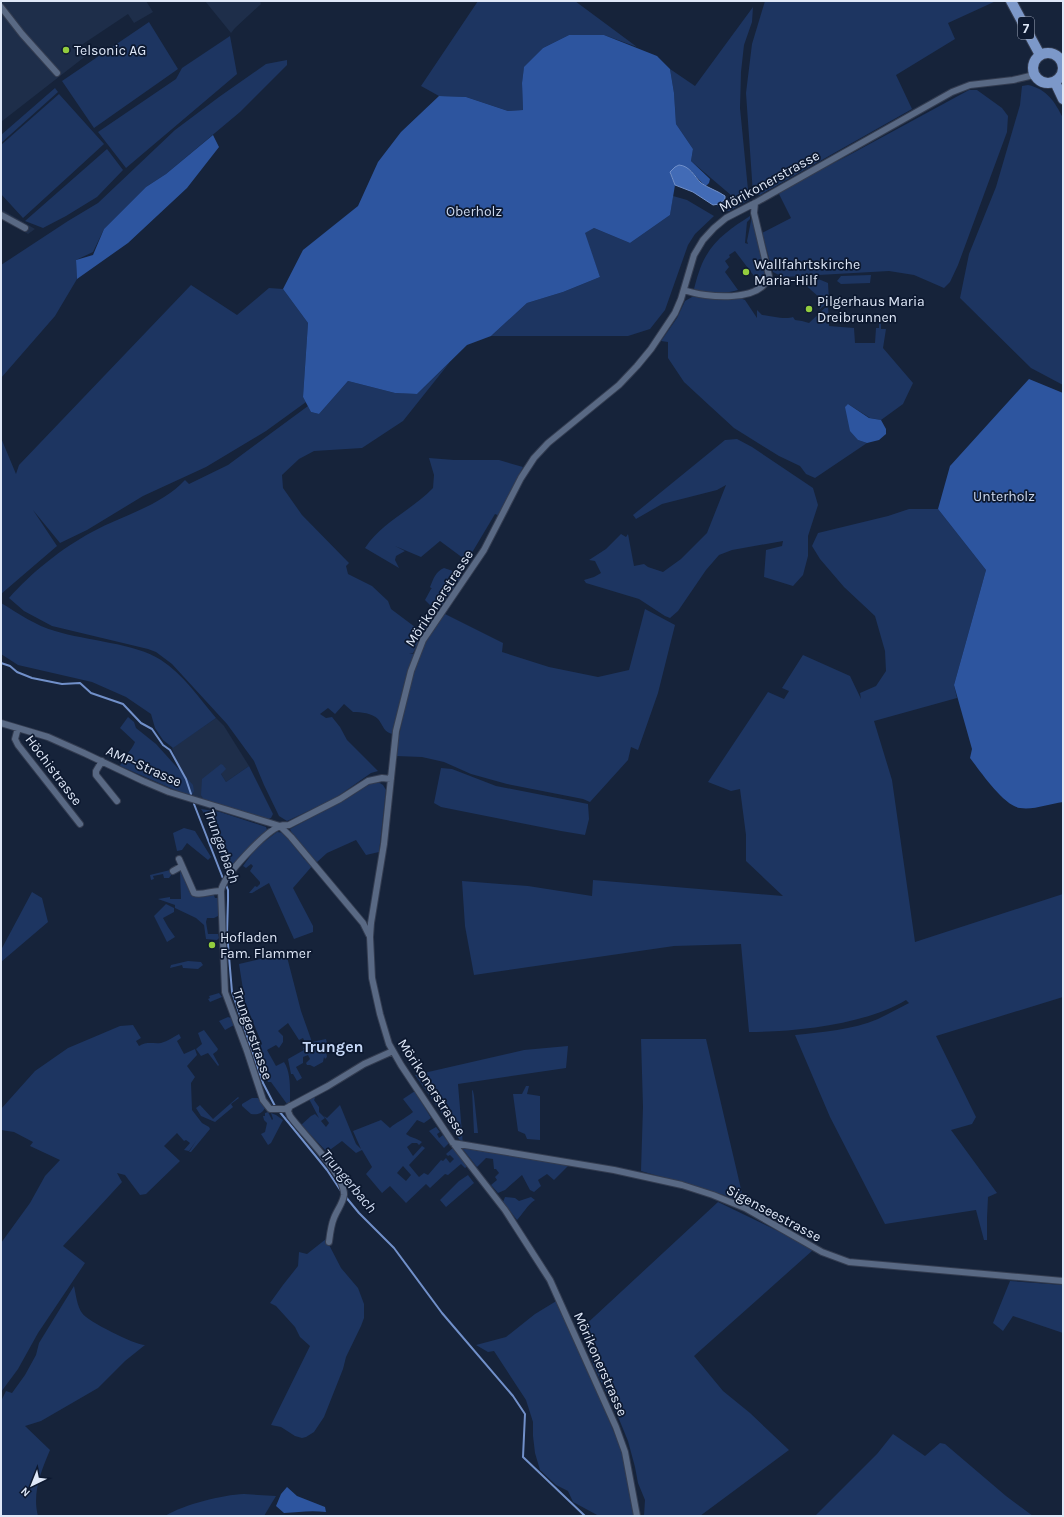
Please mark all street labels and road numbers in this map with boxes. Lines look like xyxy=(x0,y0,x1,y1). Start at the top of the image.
road number: 7 xyxy=(1018,17,1034,39)
street label: Mörikonerstrasse xyxy=(716,147,822,216)
street label: Mörikonerstrasse xyxy=(402,547,477,650)
street label: Höchistrasse xyxy=(21,732,86,809)
street label: AMP-Strasse xyxy=(103,742,184,791)
street label: Trungerstrasse xyxy=(229,986,276,1082)
street label: Mörikonerstrasse xyxy=(394,1036,469,1139)
street label: Sigenseestrasse xyxy=(723,1181,824,1246)
street label: Mörikonerstrasse xyxy=(570,1309,631,1419)

